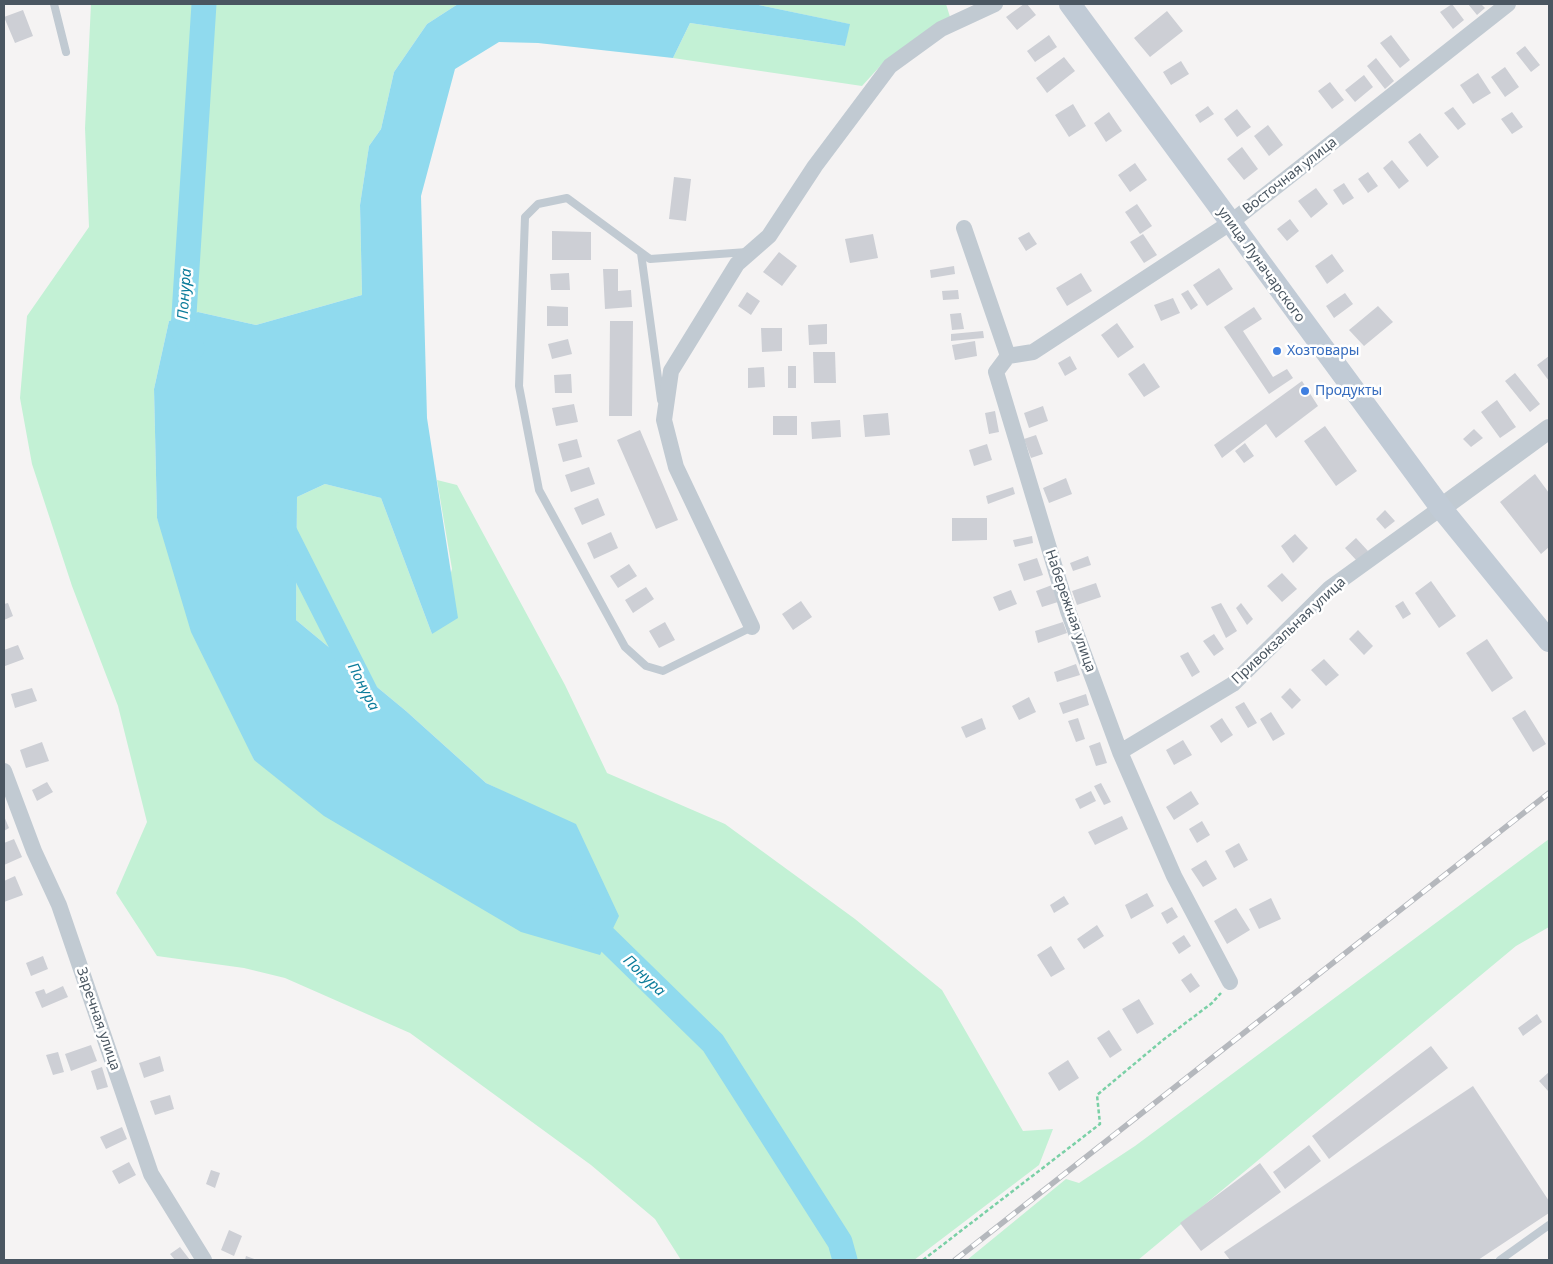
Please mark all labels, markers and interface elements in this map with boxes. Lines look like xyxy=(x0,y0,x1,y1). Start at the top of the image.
street label: Восточная улица xyxy=(1240,134,1340,218)
street label: улица Луначарского xyxy=(1214,204,1308,326)
water label: Понура xyxy=(174,268,196,320)
place label: Хозтовары xyxy=(1287,343,1359,359)
marker: Хозтовары xyxy=(1271,345,1283,357)
place label: Продукты xyxy=(1315,383,1382,399)
marker: Продукты xyxy=(1299,385,1311,397)
street label: Набережная улица xyxy=(1041,547,1099,675)
street label: Привокзальная улица xyxy=(1229,574,1349,688)
water label: Понура xyxy=(343,660,383,714)
water label: Понура xyxy=(619,952,669,1000)
street label: Заречная улица xyxy=(72,965,124,1073)

